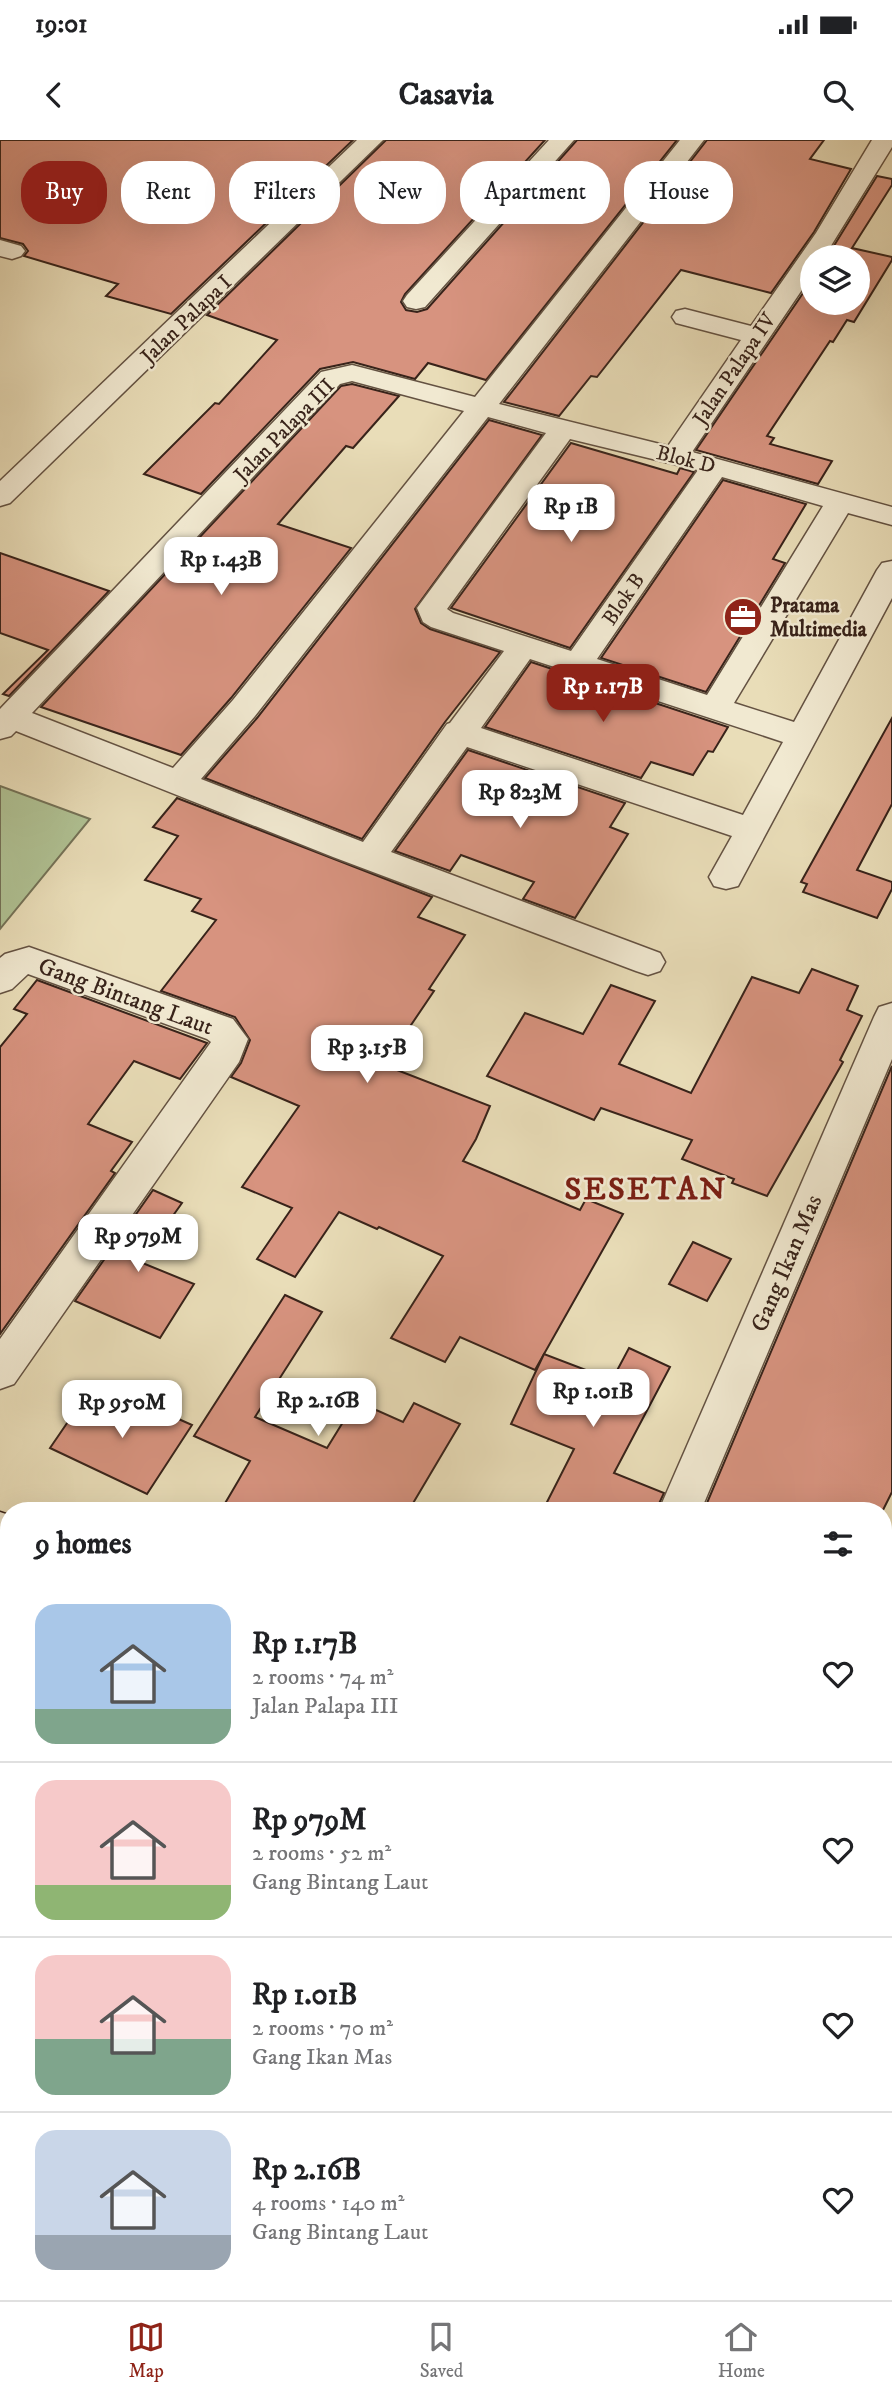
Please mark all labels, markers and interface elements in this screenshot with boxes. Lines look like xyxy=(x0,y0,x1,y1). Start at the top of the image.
text: 19:01 xyxy=(35,8,88,41)
text: Casavia xyxy=(399,75,493,115)
icon: back xyxy=(35,76,73,114)
icon: search xyxy=(819,76,857,114)
chip: Buy xyxy=(21,161,107,224)
chip: Rent xyxy=(121,161,215,224)
chip: Filters xyxy=(229,161,340,224)
chip: New xyxy=(354,161,446,224)
chip: Apartment xyxy=(460,161,610,224)
chip: House xyxy=(624,161,733,224)
map controls xyxy=(800,245,870,315)
button: layers xyxy=(800,245,870,315)
street label: Jalan Palapa I xyxy=(134,270,238,371)
street label: Jalan Palapa IV xyxy=(687,308,782,432)
street label: Jalan Palapa III xyxy=(227,374,341,489)
street label: Blok D xyxy=(653,440,718,480)
pin: Rp 1B xyxy=(522,484,620,544)
text: Rp 1B xyxy=(544,492,598,521)
pin: Rp 1.43B xyxy=(149,538,293,597)
text: Rp 1.43B xyxy=(180,545,262,574)
street label: Blok B xyxy=(597,568,651,631)
place label: Pratama Multimedia xyxy=(770,593,868,643)
office icon: Pratama Multimedia xyxy=(722,596,764,638)
pin: Rp 1.17B xyxy=(531,664,675,724)
text: Rp 1.17B xyxy=(563,672,643,701)
pin: Rp 823M xyxy=(455,770,585,830)
text: Rp 823M xyxy=(478,778,562,807)
street label: Gang Bintang Laut xyxy=(34,951,218,1043)
pin: Rp 3.15B xyxy=(295,1026,439,1085)
text: Rp 3.15B xyxy=(327,1033,407,1062)
district label: SESETAN xyxy=(565,1170,727,1210)
street label: Gang Ikan Mas xyxy=(745,1190,829,1337)
pin: Rp 979M xyxy=(73,1214,203,1274)
text: Rp 979M xyxy=(94,1222,182,1251)
pin: Rp 1.01B xyxy=(521,1370,665,1429)
text: Rp 1.01B xyxy=(553,1377,633,1406)
pin: Rp 2.16B xyxy=(246,1378,390,1438)
pin: Rp 950M xyxy=(57,1380,187,1440)
text: Rp 2.16B xyxy=(276,1386,360,1415)
text: Rp 950M xyxy=(78,1388,166,1417)
icon: filters xyxy=(819,1525,857,1563)
text: 9 homes xyxy=(35,1526,132,1563)
text: Rp 1.17B xyxy=(252,1626,357,1663)
icon: home xyxy=(91,1632,175,1716)
icon: heart xyxy=(819,1655,857,1693)
text: 2 rooms · 74 m² xyxy=(252,1663,393,1692)
text: Jalan Palapa III xyxy=(252,1692,399,1721)
text: Rp 979M xyxy=(252,1802,367,1839)
icon: home xyxy=(91,1808,175,1892)
icon: heart xyxy=(819,1831,857,1869)
text: 2 rooms · 52 m² xyxy=(252,1839,391,1868)
text: Gang Bintang Laut xyxy=(252,1868,428,1897)
text: Rp 1.01B xyxy=(252,1977,358,2014)
icon: home xyxy=(91,1983,175,2067)
icon: heart xyxy=(819,2006,857,2044)
text: 2 rooms · 70 m² xyxy=(252,2014,393,2043)
text: Gang Ikan Mas xyxy=(252,2043,392,2072)
text: Rp 2.16B xyxy=(252,2152,361,2189)
icon: home xyxy=(91,2158,175,2242)
icon: heart xyxy=(819,2181,857,2219)
text: 4 rooms · 140 m² xyxy=(252,2189,405,2218)
text: Gang Bintang Laut xyxy=(252,2218,428,2247)
tab: Map xyxy=(127,2318,165,2383)
tab: Saved xyxy=(420,2318,463,2383)
tab: Home xyxy=(718,2318,765,2383)

